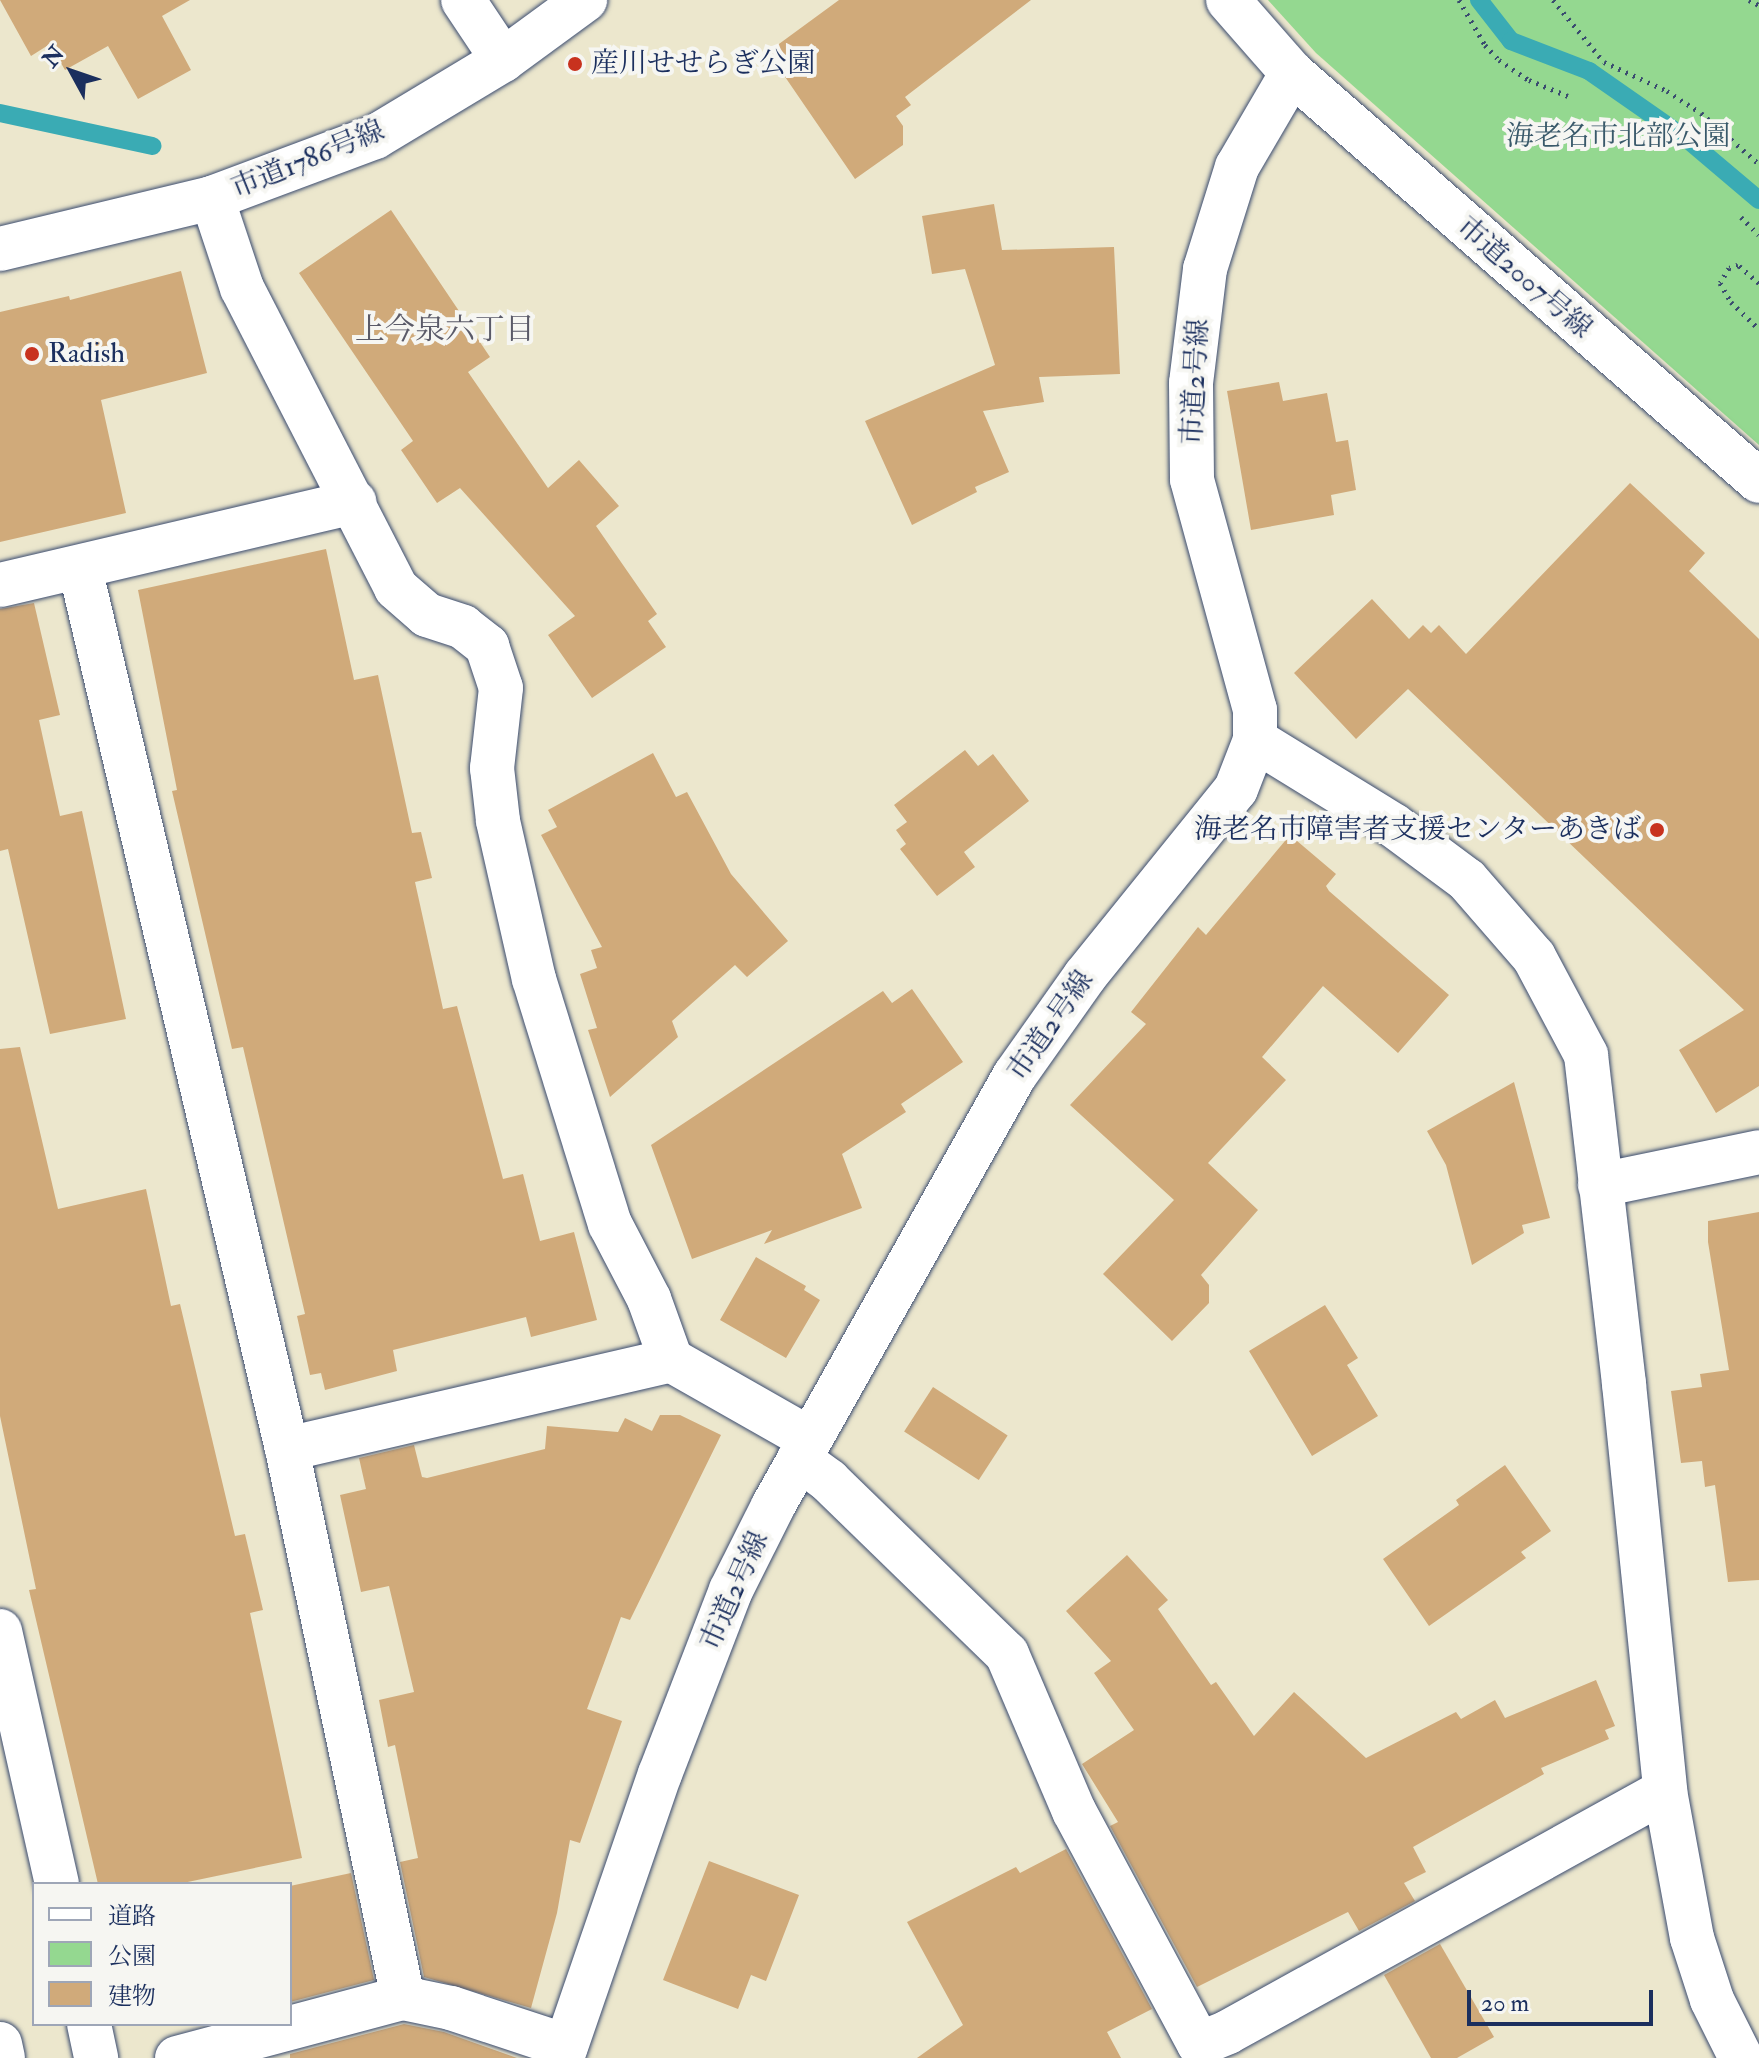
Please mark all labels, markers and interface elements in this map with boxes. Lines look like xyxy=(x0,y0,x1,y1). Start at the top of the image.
north arrow xyxy=(32,32,112,112)
text: N xyxy=(37,40,71,73)
place label: 産川せせらぎ公園 xyxy=(591,47,815,81)
marker: 産川せせらぎ公園 xyxy=(566,55,584,73)
street label: 市道1786号線 xyxy=(227,114,389,206)
park label: 海老名市北部公園 xyxy=(1506,120,1730,154)
street label: 市道2007号線 xyxy=(1450,210,1598,346)
district label: 上今泉六丁目 xyxy=(355,312,535,348)
street label: 市道2号線 xyxy=(1176,318,1216,446)
place label: Radish xyxy=(48,337,125,371)
marker: Radish xyxy=(23,345,41,363)
place label: 海老名市障害者支援センターあきば xyxy=(1193,813,1641,847)
marker: 海老名市障害者支援センターあきば xyxy=(1648,821,1666,839)
street label: 市道2号線 xyxy=(1001,965,1101,1087)
street label: 市道2号線 xyxy=(694,1527,776,1655)
legend xyxy=(32,1882,292,2026)
text: 道路 xyxy=(108,1901,156,1932)
text: 公園 xyxy=(108,1941,156,1972)
scale bar xyxy=(1471,1974,1657,2024)
text: 建物 xyxy=(108,1981,156,2012)
text: 20 m xyxy=(1481,1988,1529,2019)

